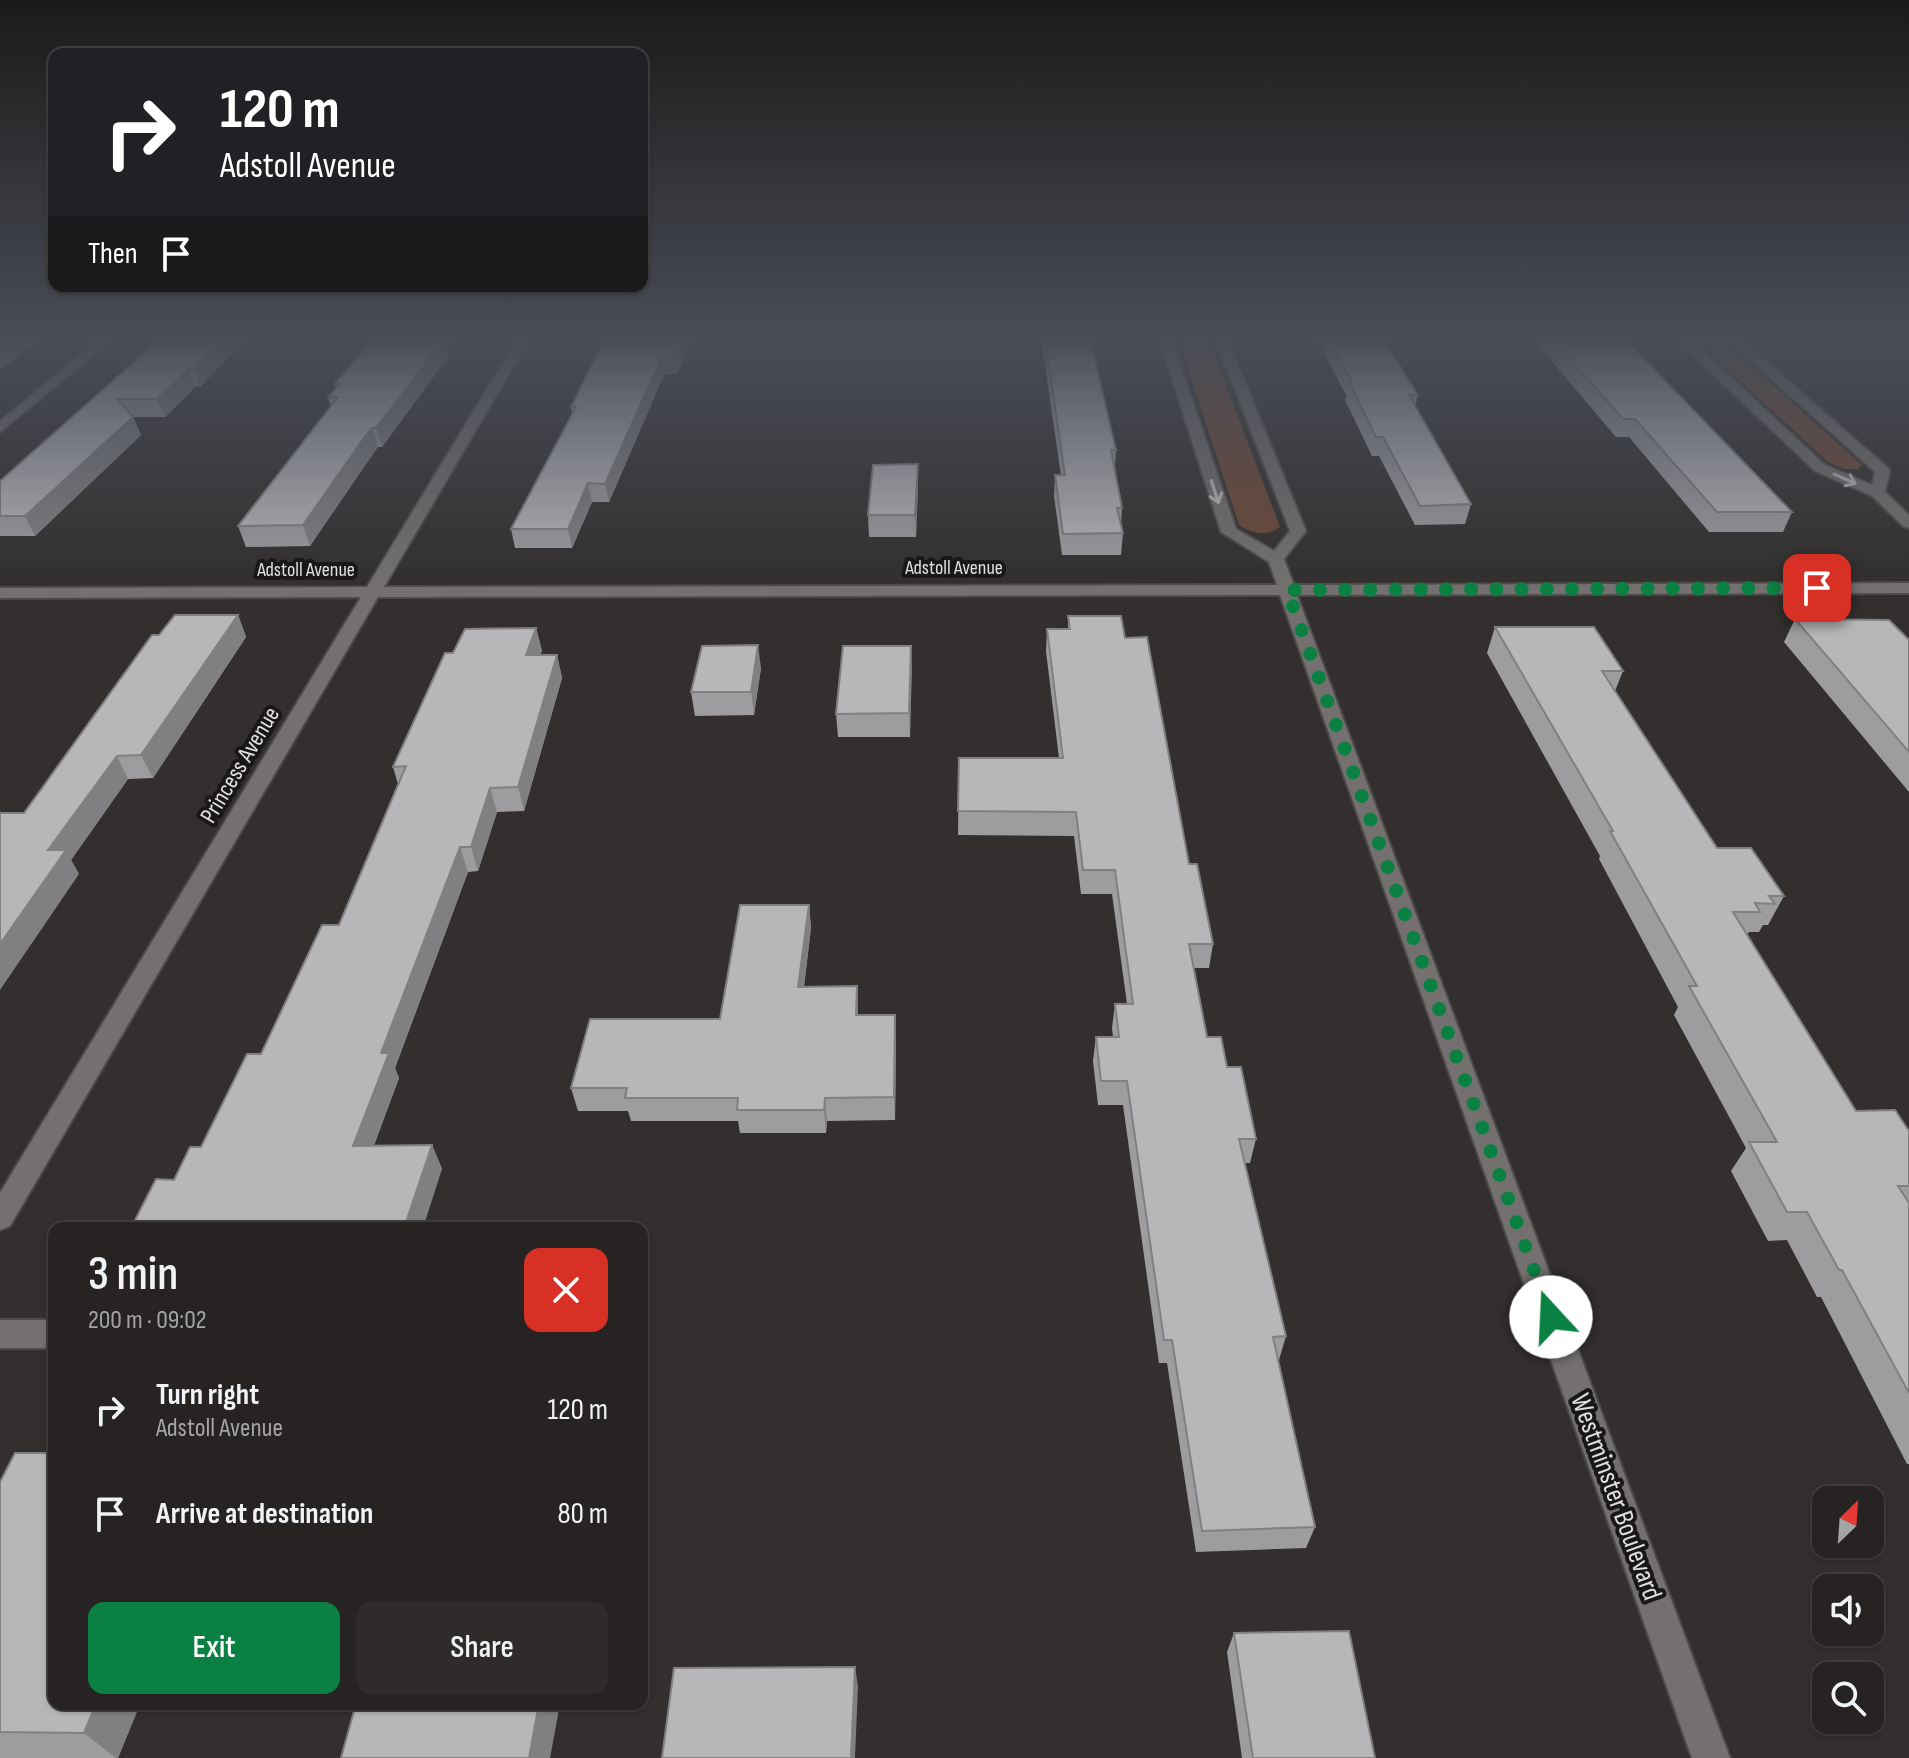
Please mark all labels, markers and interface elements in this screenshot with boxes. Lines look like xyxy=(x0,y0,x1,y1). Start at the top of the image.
text: 120 m xyxy=(220,77,340,144)
icon: right xyxy=(88,80,192,184)
text: Adstoll Avenue xyxy=(220,145,396,188)
icon: arrive xyxy=(154,232,198,276)
text: Then xyxy=(88,236,138,272)
one-way arrow xyxy=(1833,472,1857,487)
one-way arrow xyxy=(1209,479,1224,504)
pin xyxy=(1783,554,1851,622)
street label: Adstoll Avenue xyxy=(904,556,1003,580)
street label: Adstoll Avenue xyxy=(256,558,355,582)
icon: arrive xyxy=(1795,566,1839,610)
street label: Princess Avenue xyxy=(194,702,286,828)
text: 3 min xyxy=(88,1246,178,1303)
button: close xyxy=(524,1248,608,1332)
position arrow xyxy=(1509,1275,1593,1359)
text: 200 m · 09:02 xyxy=(88,1305,206,1336)
text: Turn right xyxy=(156,1377,259,1413)
icon: right xyxy=(88,1388,132,1432)
street label: Westminster Boulevard xyxy=(1563,1389,1669,1605)
text: 120 m xyxy=(547,1392,608,1428)
text: Adstoll Avenue xyxy=(156,1413,283,1444)
north arrow xyxy=(1812,1486,1884,1558)
map controls xyxy=(1812,1486,1884,1734)
icon: arrive xyxy=(88,1492,132,1536)
text: Arrive at destination xyxy=(156,1496,373,1532)
text: 80 m xyxy=(557,1496,608,1532)
button: sound xyxy=(1812,1574,1884,1646)
button: Exit xyxy=(88,1602,340,1694)
button: Share xyxy=(356,1602,608,1694)
button: search xyxy=(1812,1662,1884,1734)

